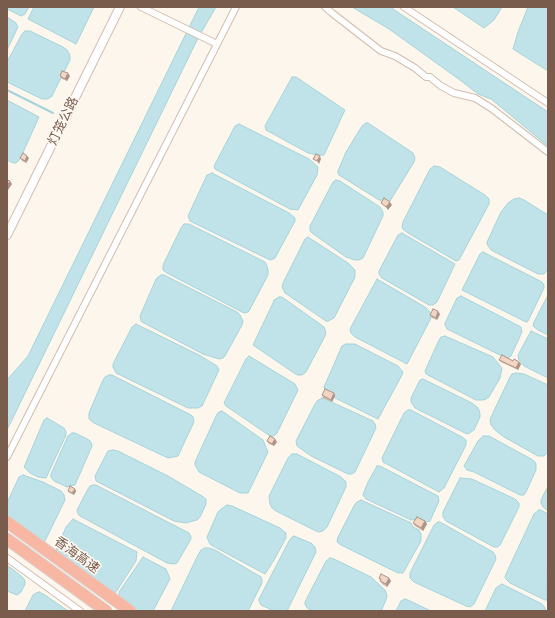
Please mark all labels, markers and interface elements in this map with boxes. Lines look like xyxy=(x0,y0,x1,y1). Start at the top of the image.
street label: 灯笼公路 xyxy=(45,94,81,148)
street label: 香海高速 xyxy=(51,533,103,577)

